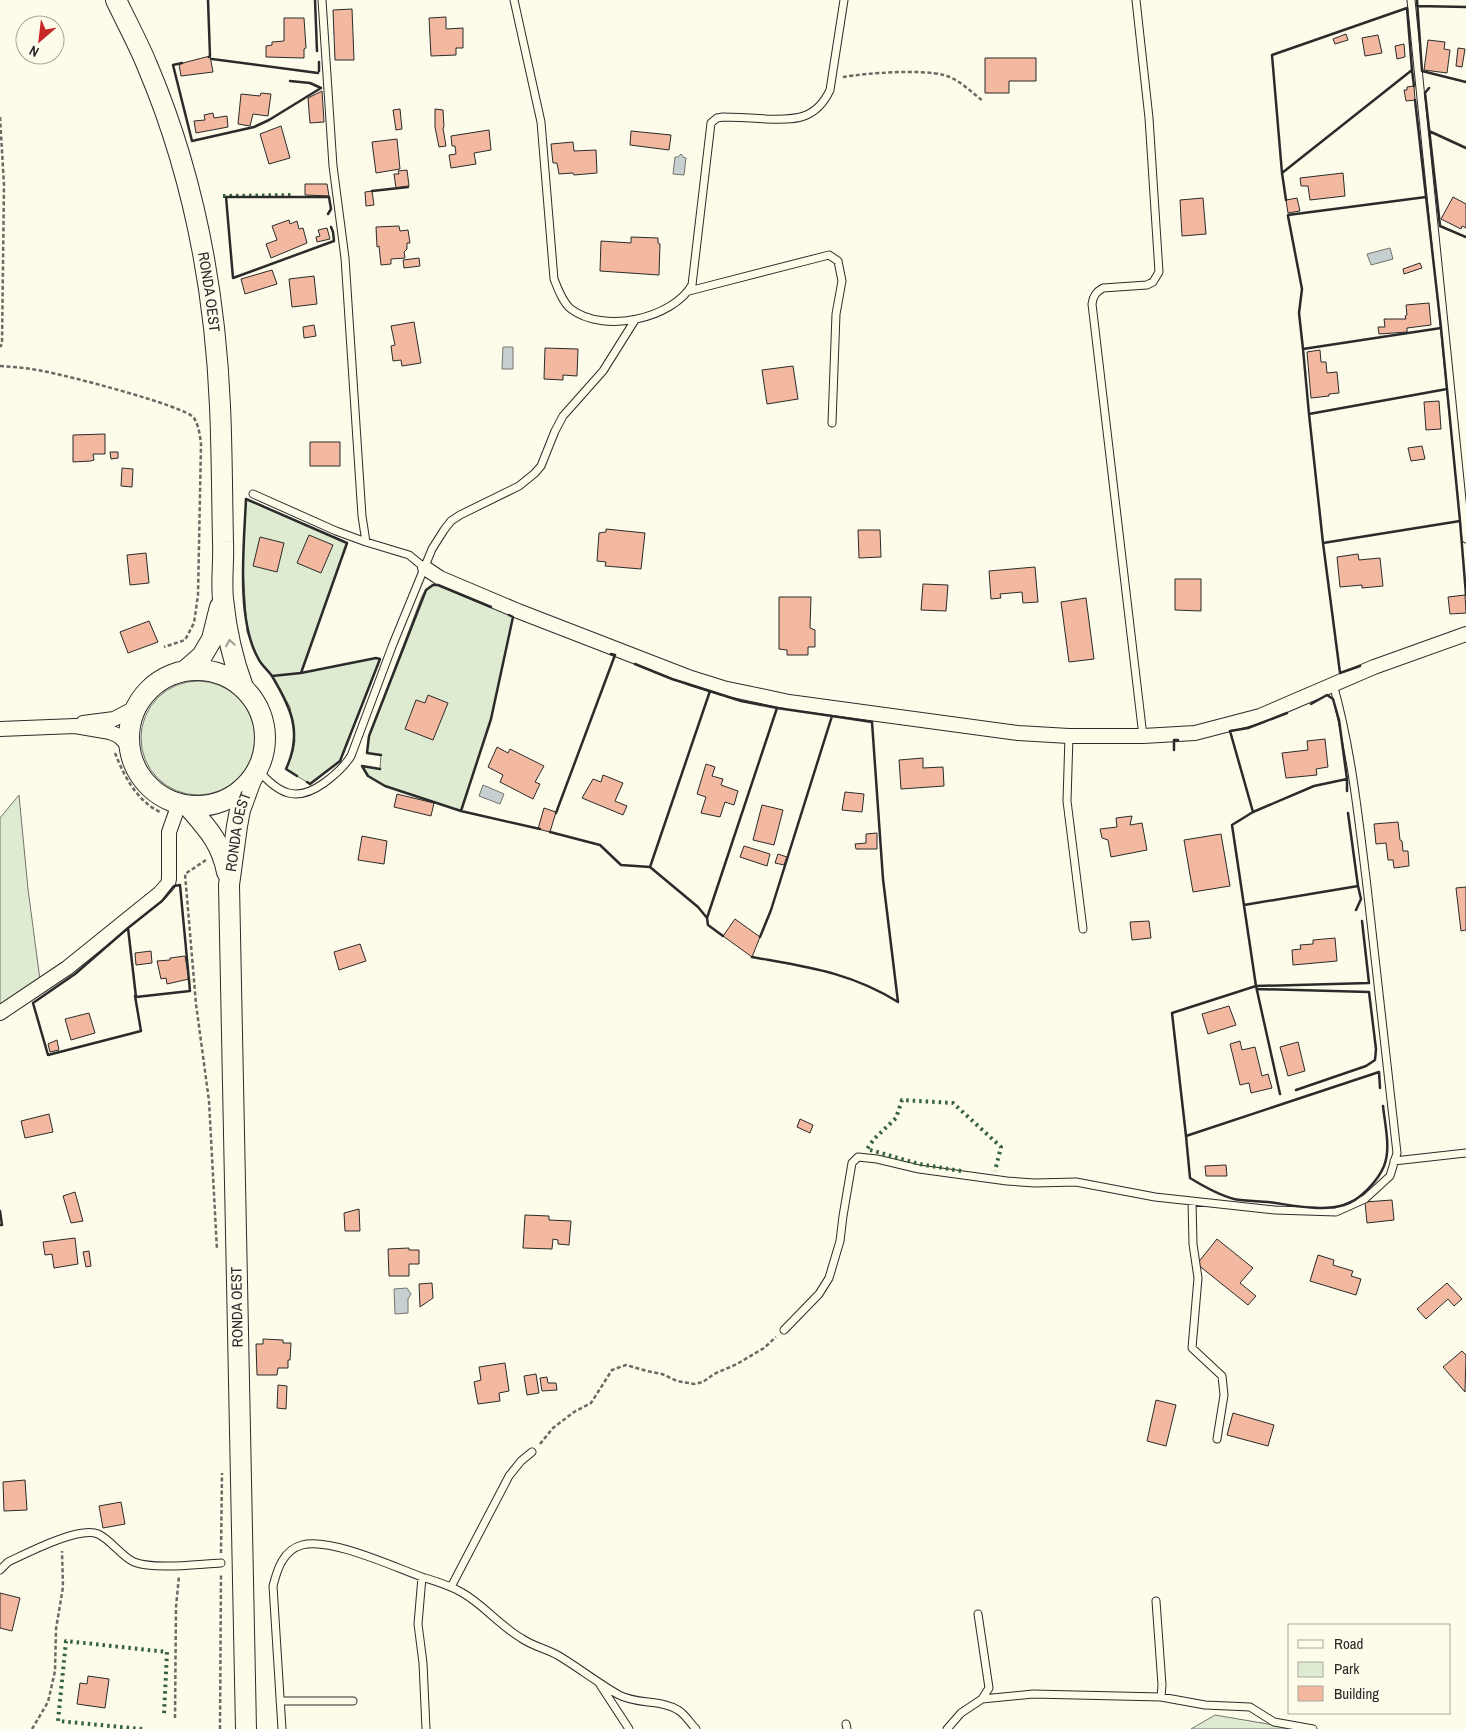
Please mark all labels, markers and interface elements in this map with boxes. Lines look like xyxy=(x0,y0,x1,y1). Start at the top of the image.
north arrow xyxy=(15,15,65,65)
text: N xyxy=(26,42,42,61)
street label: RONDA OEST xyxy=(193,250,225,334)
one-way arrow xyxy=(225,639,235,647)
street label: RONDA OEST xyxy=(220,789,256,873)
street label: RONDA OEST xyxy=(225,1266,248,1348)
legend xyxy=(1288,1624,1451,1714)
text: Road xyxy=(1334,1633,1363,1654)
text: Park xyxy=(1334,1658,1360,1679)
text: Building xyxy=(1334,1683,1379,1704)

